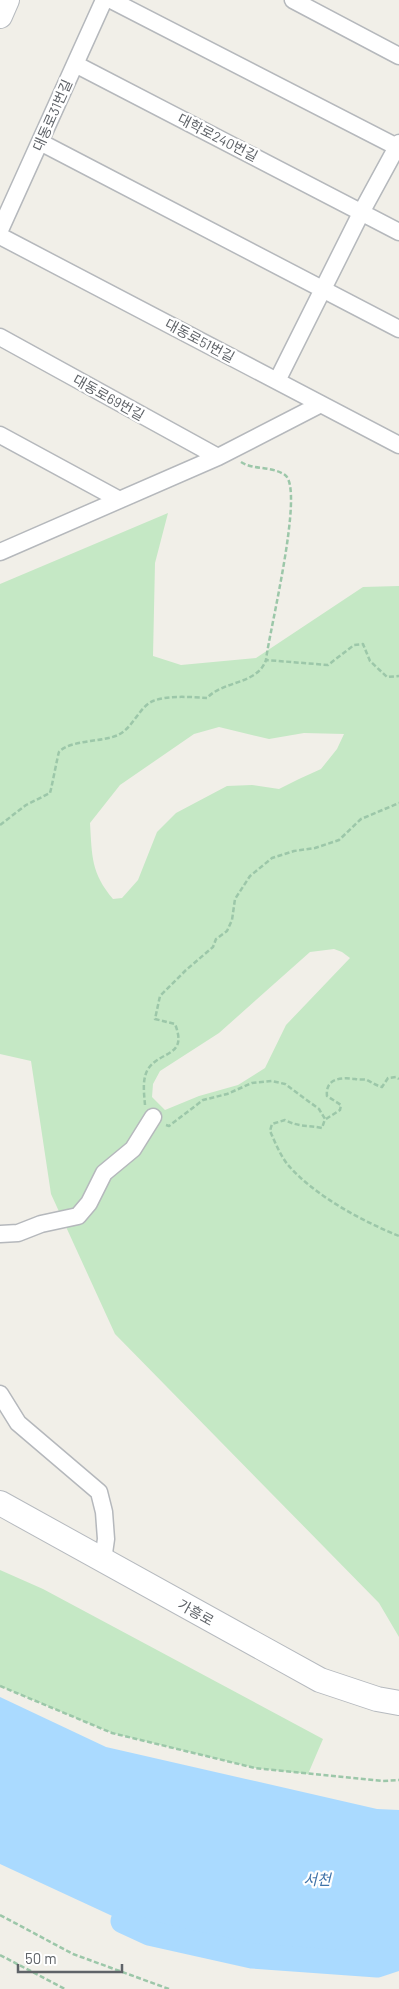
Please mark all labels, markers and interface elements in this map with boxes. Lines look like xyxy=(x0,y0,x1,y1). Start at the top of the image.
street label: 대동로31번길 xyxy=(29,77,75,153)
street label: 대학로240번길 xyxy=(175,110,261,164)
street label: 대동로51번길 xyxy=(162,315,238,365)
street label: 대동로69번길 xyxy=(70,370,148,424)
street label: 가흥로 xyxy=(175,1595,217,1629)
water label: 서천 xyxy=(303,1870,333,1888)
scale bar xyxy=(18,1942,121,1974)
text: 50 m xyxy=(25,1949,57,1967)

